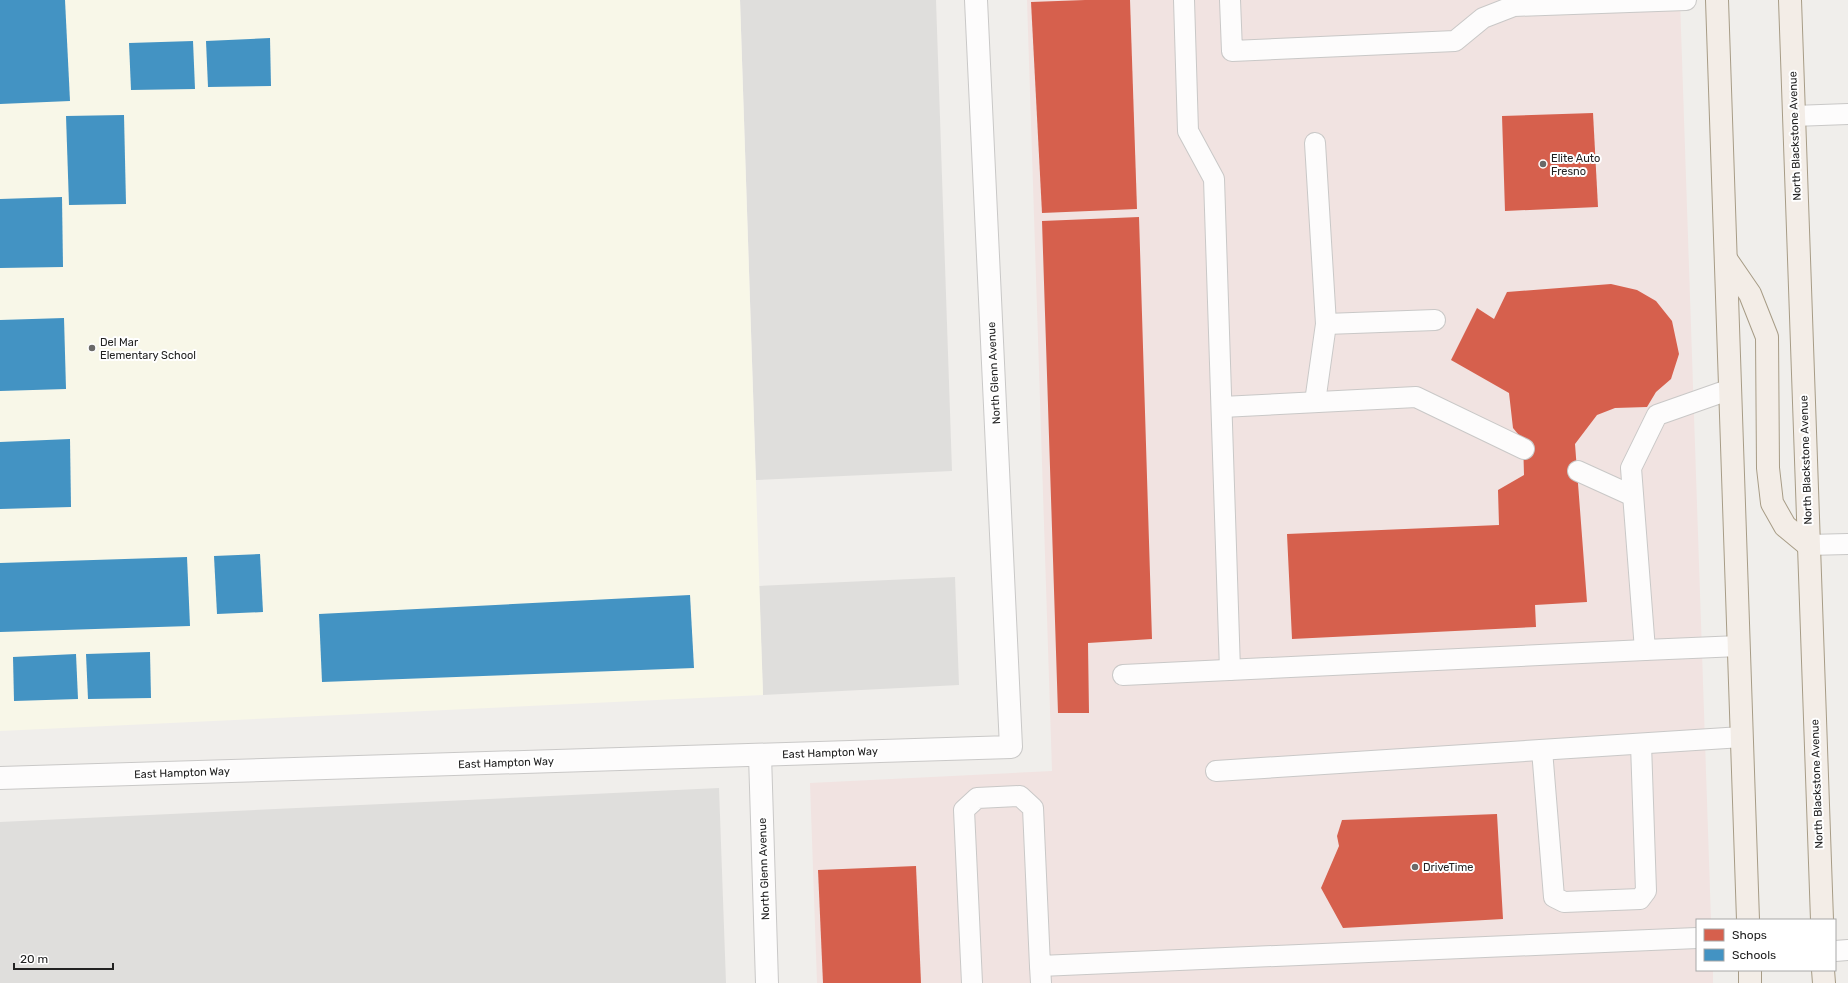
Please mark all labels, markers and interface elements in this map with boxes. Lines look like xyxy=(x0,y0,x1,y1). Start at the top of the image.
street label: North Blackstone Avenue xyxy=(1786,71,1804,201)
place label: Elite Auto Fresno xyxy=(1551,152,1600,178)
marker: Elite Auto Fresno xyxy=(1538,159,1548,169)
street label: North Glenn Avenue xyxy=(985,322,1003,424)
place label: Del Mar Elementary School xyxy=(100,336,196,362)
marker: Del Mar Elementary School xyxy=(87,343,97,353)
street label: North Blackstone Avenue xyxy=(1797,395,1815,525)
street label: North Blackstone Avenue xyxy=(1808,719,1826,849)
street label: East Hampton Way xyxy=(782,745,878,761)
street label: East Hampton Way xyxy=(458,755,554,771)
street label: East Hampton Way xyxy=(134,765,230,781)
street label: North Glenn Avenue xyxy=(756,818,772,920)
place label: DriveTime xyxy=(1423,861,1473,874)
marker: DriveTime xyxy=(1410,862,1420,872)
legend xyxy=(1696,919,1836,971)
text: Shops xyxy=(1732,928,1767,942)
scale bar xyxy=(14,945,113,971)
text: Schools xyxy=(1732,948,1776,962)
text: 20 m xyxy=(20,952,48,966)

